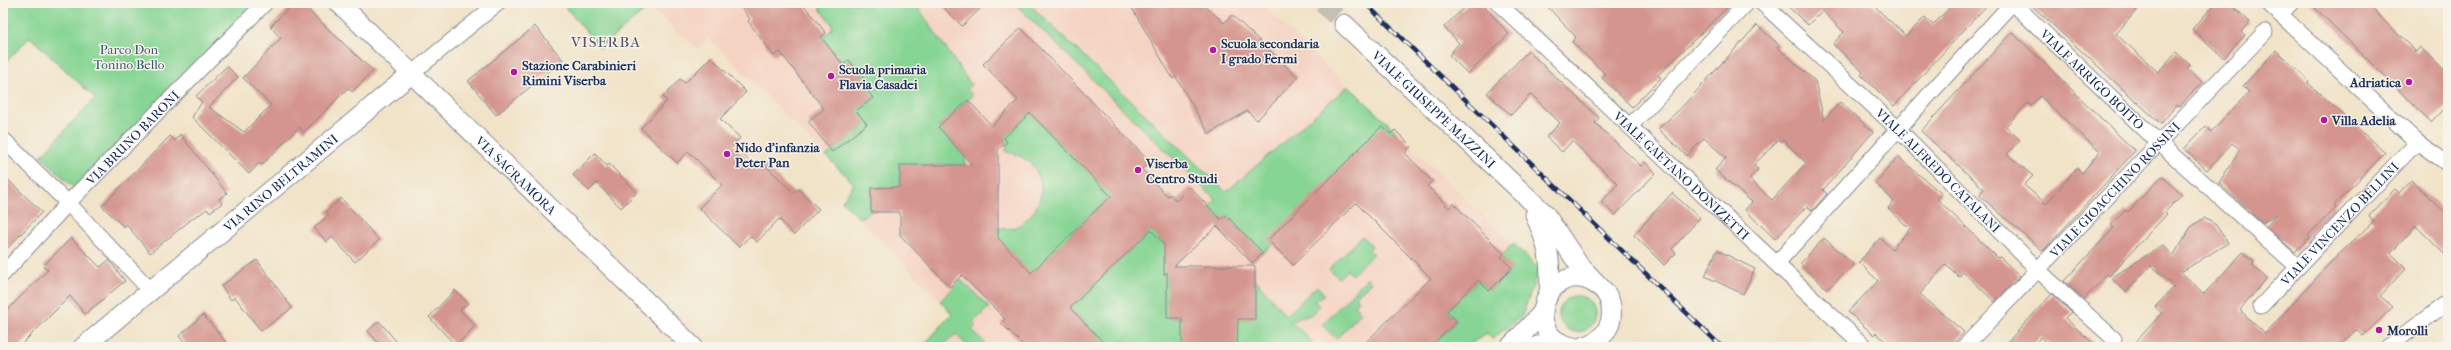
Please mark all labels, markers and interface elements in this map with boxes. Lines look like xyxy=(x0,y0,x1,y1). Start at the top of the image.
street label: VIALE ARRIGO BOITO xyxy=(2036,26,2147,133)
district label: VISERBA xyxy=(570,33,641,51)
place label: Scuola secondaria I grado Fermi xyxy=(1221,36,1320,67)
park label: Parco Don Tonino Bello xyxy=(94,42,165,72)
marker: Scuola secondaria I grado Fermi xyxy=(1208,45,1218,55)
street label: VIALE GIUSEPPE MAZZINI xyxy=(1368,47,1499,171)
place label: Stazione Carabinieri Rimini Viserba xyxy=(522,58,636,88)
place label: Scuola primaria Flavia Casadei xyxy=(838,62,927,92)
marker: Stazione Carabinieri Rimini Viserba xyxy=(509,67,519,77)
marker: Scuola primaria Flavia Casadei xyxy=(826,71,836,81)
place label: Adriatica xyxy=(2349,75,2402,90)
marker: Adriatica xyxy=(2404,77,2414,87)
street label: VIA BRUNO BARONI xyxy=(82,88,182,189)
street label: VIALE ALFREDO CATALANI xyxy=(1872,105,2003,236)
street label: VIALE GAETANO DONIZETTI xyxy=(1610,108,1753,243)
place label: Villa Adelia xyxy=(2331,113,2397,128)
marker: Villa Adelia xyxy=(2319,115,2329,125)
street label: VIALE GIOACCHINO ROSSINI xyxy=(2046,119,2183,261)
street label: VIA RINO BELTRAMINI xyxy=(220,131,341,236)
street label: VIA SACRAMORA xyxy=(472,132,559,218)
place label: Nido d'infanzia Peter Pan xyxy=(735,140,821,170)
marker: Nido d'infanzia Peter Pan xyxy=(722,149,732,159)
place label: Viserba Centro Studi xyxy=(1145,156,1218,186)
street label: VIALE VINCENZO BELLINI xyxy=(2277,159,2402,289)
marker: Viserba Centro Studi xyxy=(1133,165,1143,175)
place label: Morolli xyxy=(2386,323,2428,338)
marker: Morolli xyxy=(2374,325,2384,335)

